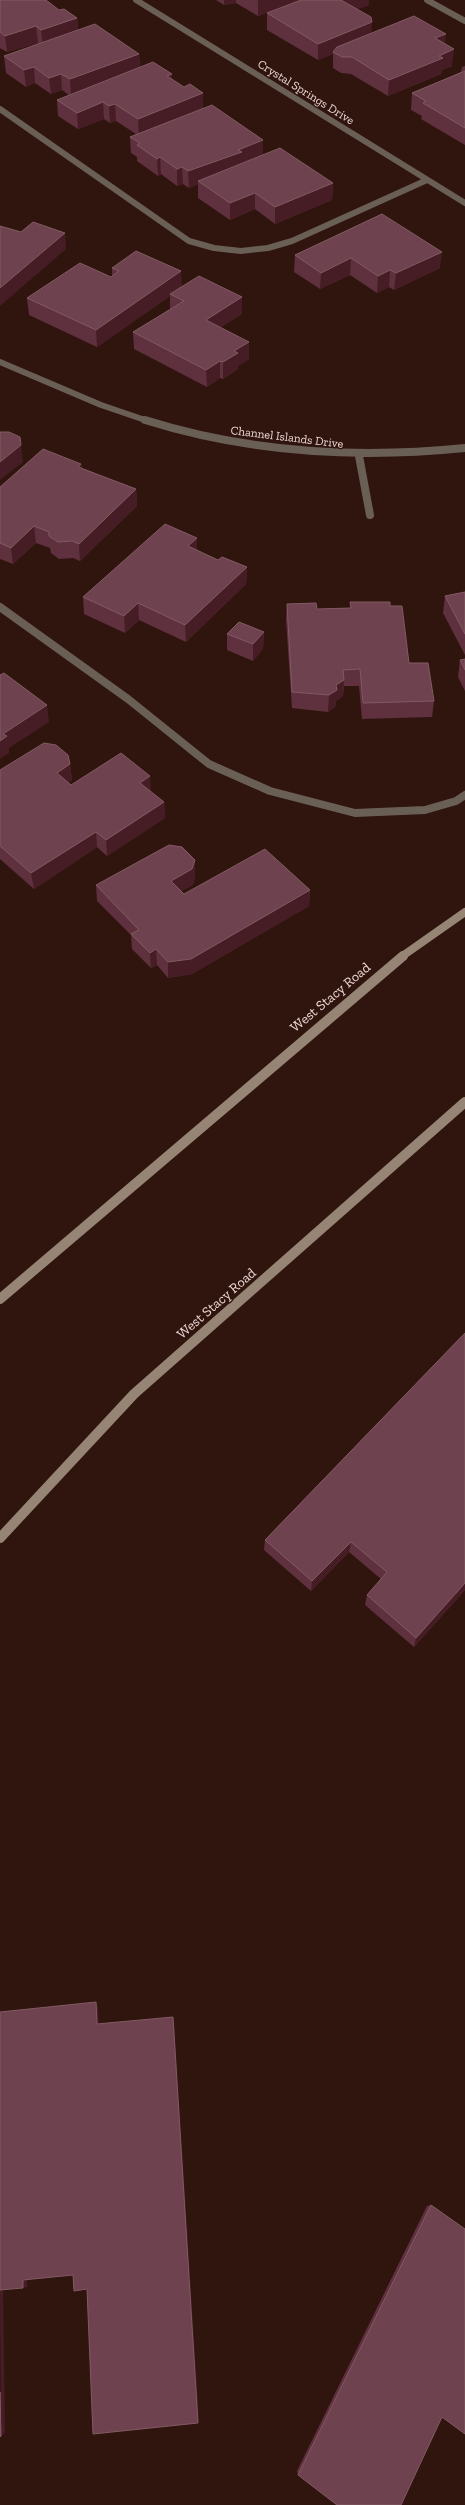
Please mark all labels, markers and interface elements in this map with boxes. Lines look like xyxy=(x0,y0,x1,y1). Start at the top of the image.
street label: Crystal Springs Drive xyxy=(255,57,357,128)
street label: Channel Islands Drive xyxy=(230,423,344,451)
street label: West Stacy Road xyxy=(287,959,374,1036)
street label: West Stacy Road xyxy=(173,1264,260,1342)

